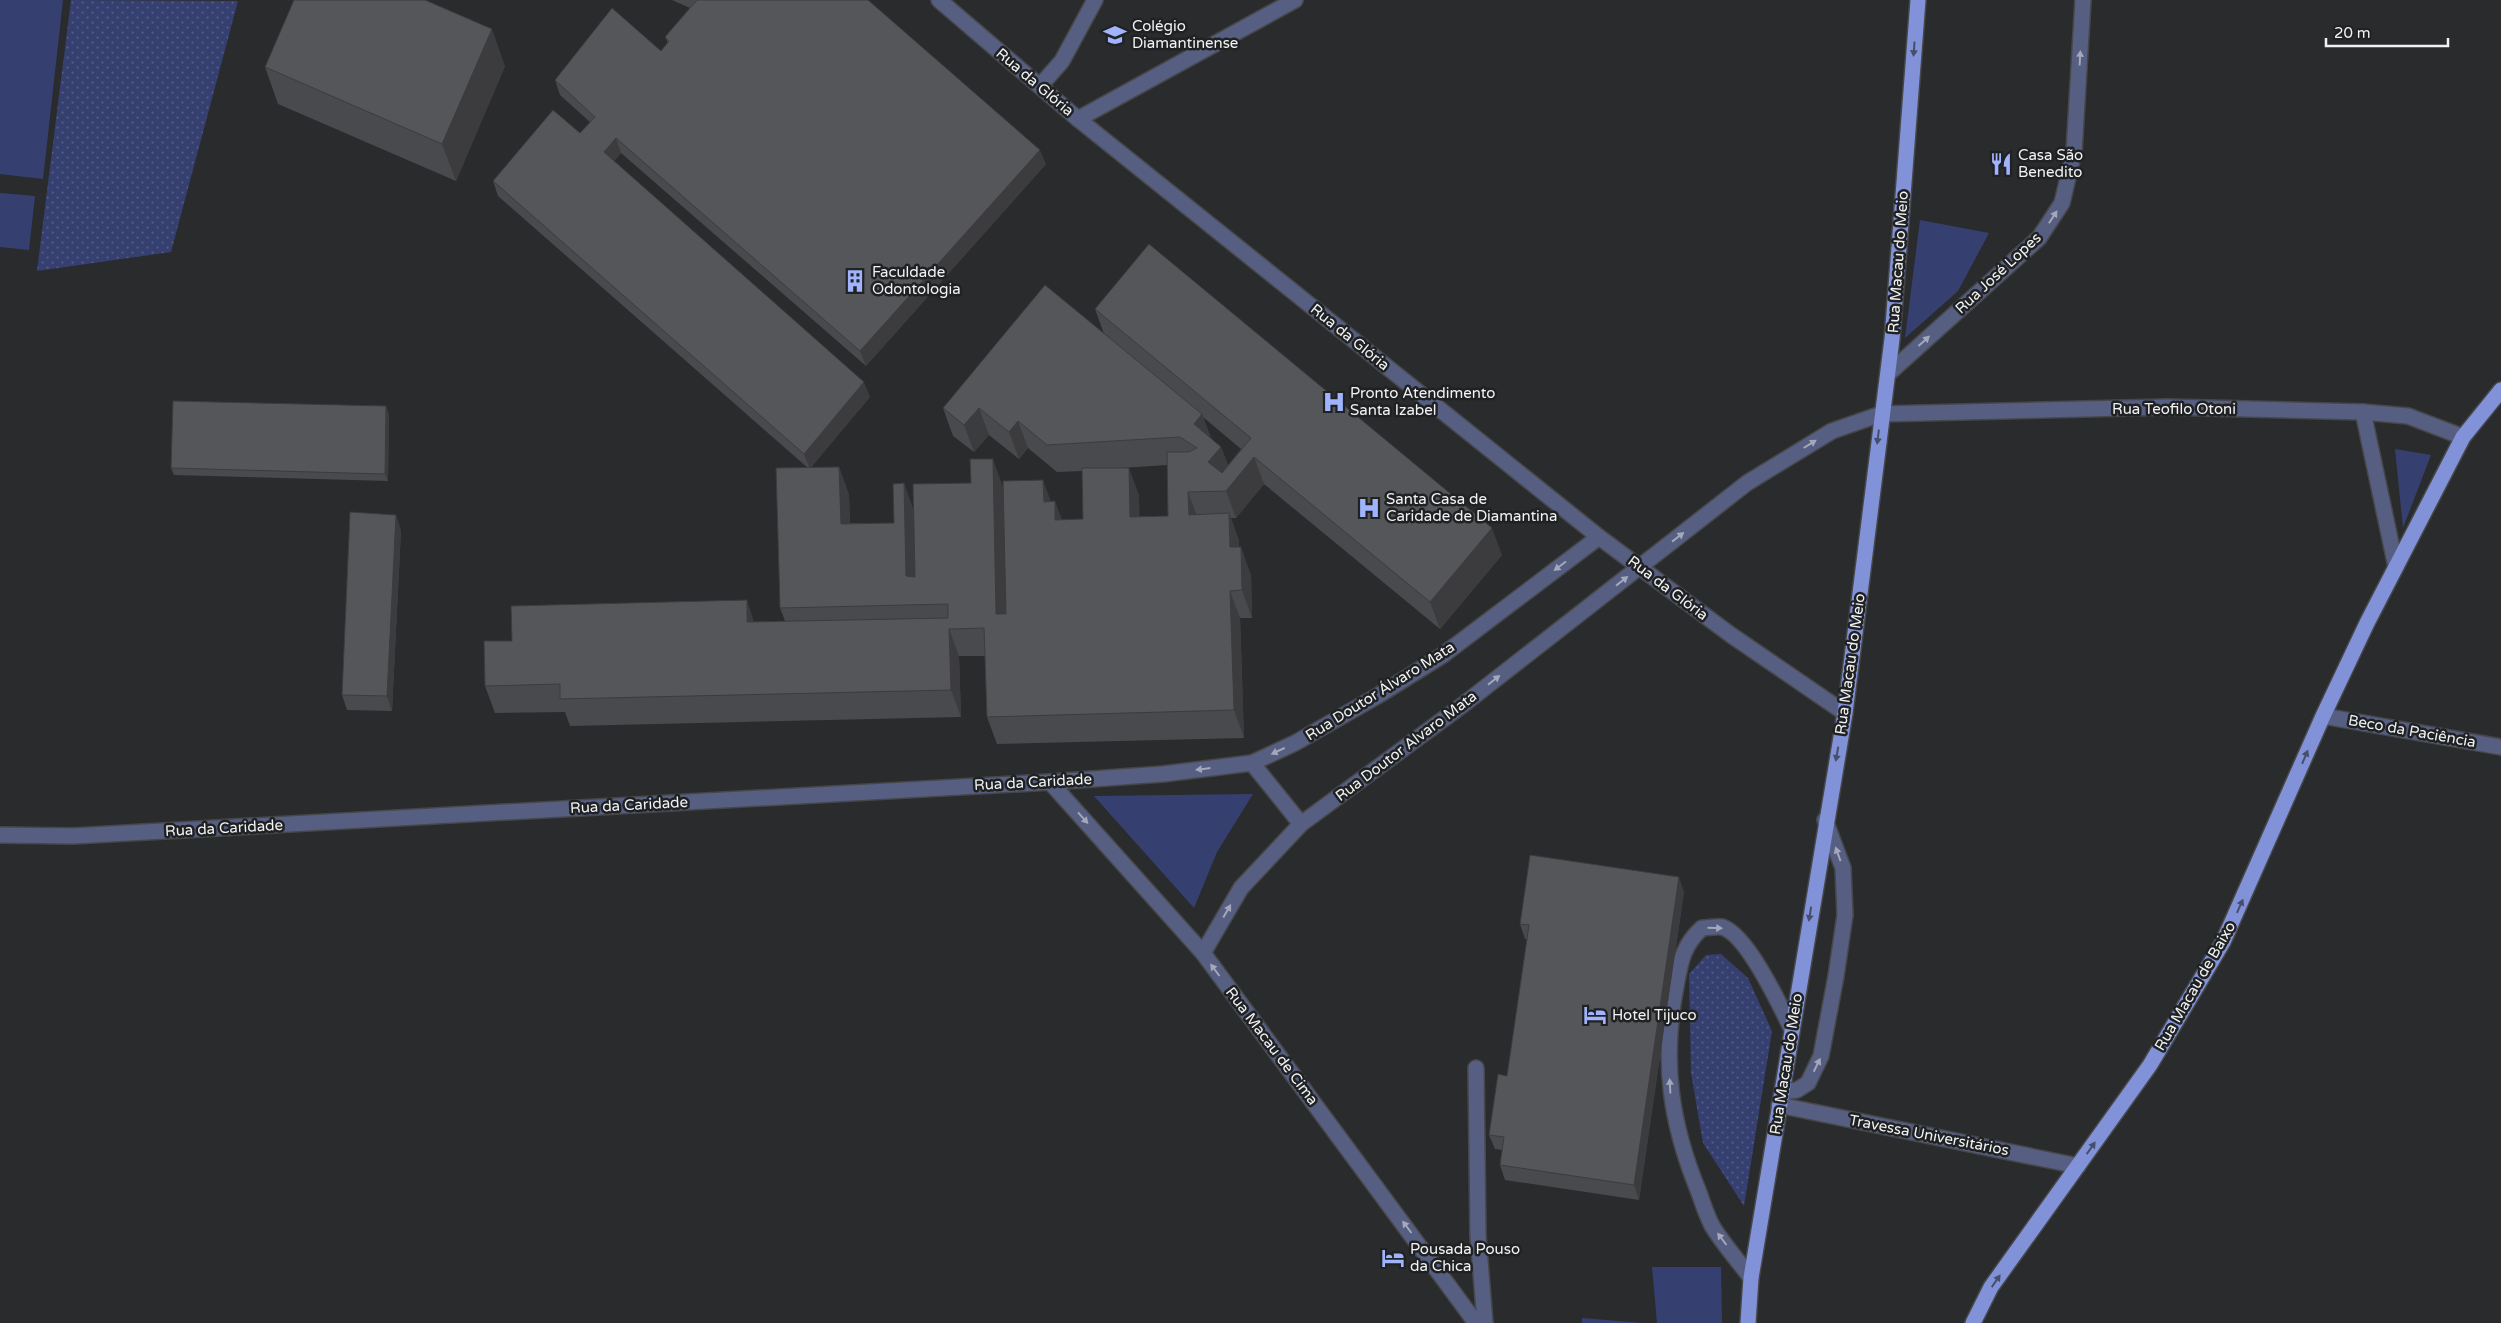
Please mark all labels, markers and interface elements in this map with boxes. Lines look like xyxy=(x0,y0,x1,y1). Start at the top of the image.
scale bar xyxy=(2326,15,2448,47)
place label: Colégio Diamantinense xyxy=(1132,17,1238,52)
school or university icon: Colégio Diamantinense xyxy=(1102,22,1128,48)
text: 20 m xyxy=(2334,24,2371,42)
one-way arrow xyxy=(1910,41,1918,57)
street label: Rua da Glória xyxy=(992,44,1078,120)
one-way arrow xyxy=(2076,50,2084,66)
place label: Casa São Benedito xyxy=(2018,146,2083,181)
restaurant icon: Casa São Benedito xyxy=(1988,151,2014,177)
street label: Rua Macau do Meio xyxy=(1884,190,1912,334)
one-way arrow xyxy=(2048,210,2058,223)
street label: Rua José Lopes xyxy=(1951,229,2045,317)
place label: Faculdade Odontologia xyxy=(872,263,961,298)
building icon: Faculdade Odontologia xyxy=(842,268,868,294)
street label: Rua da Glória xyxy=(1307,300,1393,374)
one-way arrow xyxy=(1918,335,1930,347)
place label: Pronto Atendimento Santa Izabel xyxy=(1350,384,1495,419)
hospital icon: Pronto Atendimento Santa Izabel xyxy=(1321,389,1347,415)
street label: Rua Teofilo Otoni xyxy=(2112,400,2236,418)
one-way arrow xyxy=(1874,429,1882,445)
one-way arrow xyxy=(1804,439,1817,449)
place label: Santa Casa de Caridade de Diamantina xyxy=(1386,490,1557,525)
hospital icon: Santa Casa de Caridade de Diamantina xyxy=(1356,495,1382,521)
one-way arrow xyxy=(1671,532,1684,543)
street label: Rua da Glória xyxy=(1624,552,1712,624)
one-way arrow xyxy=(1553,561,1567,571)
one-way arrow xyxy=(1615,575,1628,586)
street label: Rua Macau do Meio xyxy=(1831,592,1869,736)
street label: Rua Doutor Álvaro Mata xyxy=(1302,638,1458,744)
one-way arrow xyxy=(1487,675,1500,686)
street label: Rua Doutor Alvaro Mata xyxy=(1332,687,1480,805)
street label: Beco da Paciência xyxy=(2347,711,2477,751)
one-way arrow xyxy=(1833,746,1841,762)
one-way arrow xyxy=(1271,747,1285,755)
one-way arrow xyxy=(2301,750,2309,764)
one-way arrow xyxy=(1195,765,1211,773)
street label: Rua da Caridade xyxy=(974,770,1092,794)
street label: Rua da Caridade xyxy=(570,793,688,817)
one-way arrow xyxy=(1077,811,1088,824)
street label: Rua da Caridade xyxy=(165,816,283,840)
one-way arrow xyxy=(1834,846,1842,861)
one-way arrow xyxy=(2236,899,2244,913)
one-way arrow xyxy=(1223,905,1232,918)
one-way arrow xyxy=(1806,907,1814,923)
street label: Rua Macau de Baixo xyxy=(2151,918,2239,1054)
one-way arrow xyxy=(1707,924,1723,932)
one-way arrow xyxy=(1210,964,1221,977)
street label: Rua Macau de Cima xyxy=(1222,984,1322,1108)
street label: Rua Macau do Meio xyxy=(1766,992,1806,1136)
hotel icon: Hotel Tijuco xyxy=(1582,1002,1608,1028)
place label: Hotel Tijuco xyxy=(1612,1006,1697,1024)
one-way arrow xyxy=(1813,1058,1821,1072)
one-way arrow xyxy=(1665,1078,1673,1094)
street label: Travessa Universitários xyxy=(1848,1111,2010,1159)
one-way arrow xyxy=(2086,1141,2096,1155)
one-way arrow xyxy=(1401,1221,1412,1234)
one-way arrow xyxy=(1716,1233,1727,1246)
place label: Pousada Pouso da Chica xyxy=(1410,1240,1520,1275)
hotel icon: Pousada Pouso da Chica xyxy=(1380,1245,1406,1271)
one-way arrow xyxy=(1991,1274,2001,1287)

